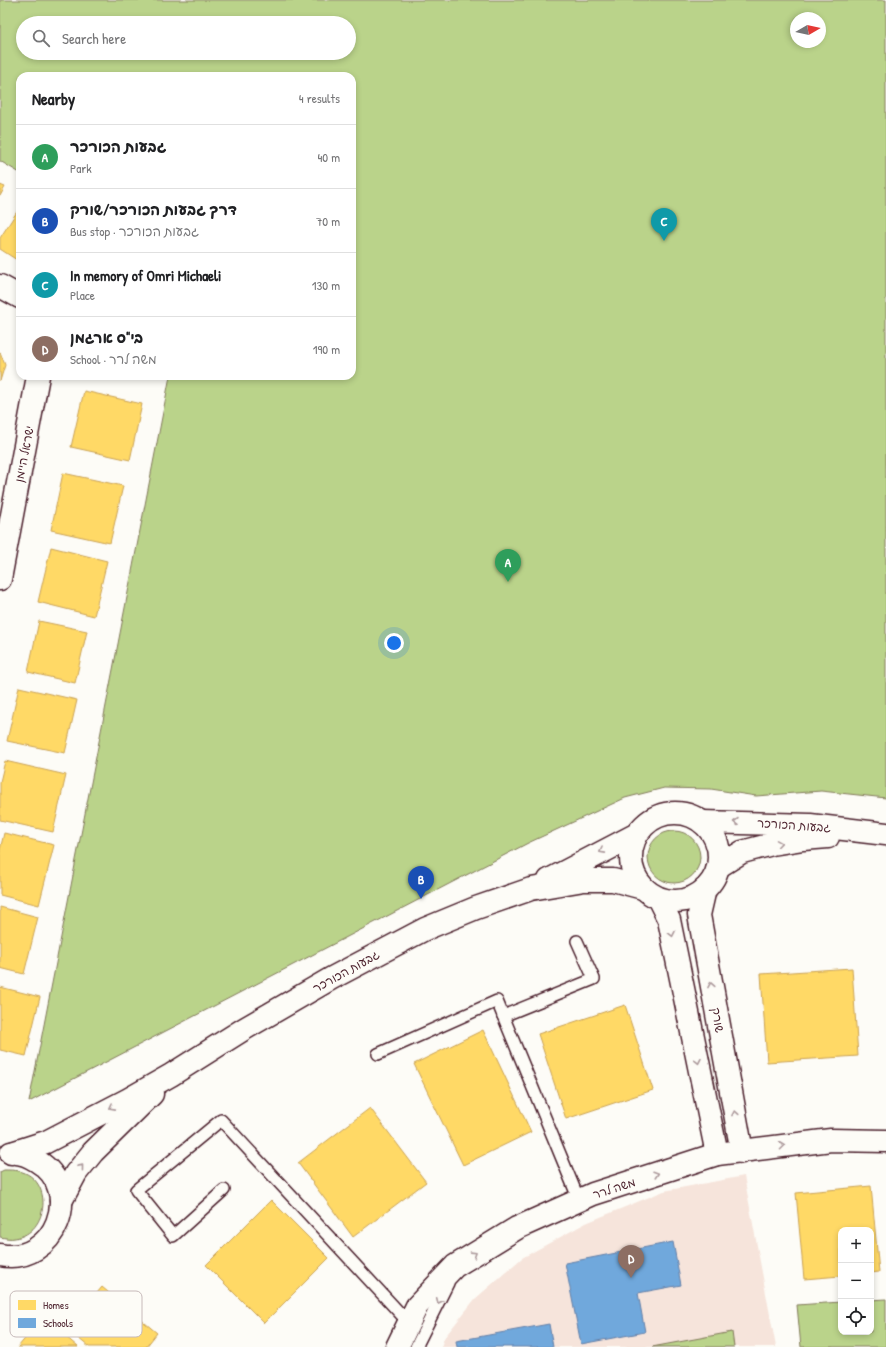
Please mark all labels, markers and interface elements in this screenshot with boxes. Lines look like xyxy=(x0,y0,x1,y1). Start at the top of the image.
north arrow xyxy=(790,12,826,48)
search box xyxy=(16,16,356,60)
icon: search xyxy=(30,27,52,49)
text: Search here xyxy=(62,28,126,49)
text: Nearby xyxy=(32,87,75,110)
text: 4 results xyxy=(299,89,340,107)
text: גבעות הכורכר xyxy=(70,136,167,157)
text: A xyxy=(42,148,48,166)
text: 40 m xyxy=(317,148,340,166)
text: Park xyxy=(70,159,92,177)
text: דרך גבעות הכורכר/שורק xyxy=(70,199,237,220)
pin: C xyxy=(651,208,677,241)
text: B xyxy=(42,212,48,230)
text: 70 m xyxy=(316,212,340,230)
text: Bus stop · גבעות הכורכר xyxy=(70,222,199,240)
text: In memory of Omri Michaeli xyxy=(70,265,221,286)
text: C xyxy=(41,276,49,294)
text: 130 m xyxy=(312,276,340,294)
text: Place xyxy=(70,286,95,304)
text: בי"ס ארגמן xyxy=(70,327,143,348)
text: D xyxy=(42,340,48,358)
text: 190 m xyxy=(313,340,340,358)
text: School · משה לרר xyxy=(70,350,157,368)
street label: ישראל היימן xyxy=(10,424,38,484)
pin: A xyxy=(495,549,521,582)
your location xyxy=(384,633,404,653)
street label: גבעות הכורכר xyxy=(756,814,832,836)
one-way arrow xyxy=(733,818,739,826)
one-way arrow xyxy=(776,839,782,848)
one-way arrow xyxy=(599,847,606,854)
pin: B xyxy=(408,866,434,899)
one-way arrow xyxy=(667,931,676,937)
street label: גבעות הכורכר xyxy=(309,946,383,996)
one-way arrow xyxy=(708,982,716,988)
street label: שורק xyxy=(707,1006,729,1034)
one-way arrow xyxy=(693,1058,702,1064)
one-way arrow xyxy=(109,1103,116,1110)
one-way arrow xyxy=(731,1110,740,1116)
one-way arrow xyxy=(779,1142,785,1151)
one-way arrow xyxy=(76,1165,83,1172)
one-way arrow xyxy=(652,1170,659,1179)
street label: משה לרר xyxy=(591,1173,638,1203)
map controls xyxy=(838,1227,874,1335)
button: + xyxy=(838,1227,874,1263)
pin: D xyxy=(618,1245,644,1278)
one-way arrow xyxy=(470,1252,477,1259)
button: − xyxy=(838,1263,874,1299)
legend xyxy=(10,1291,142,1337)
one-way arrow xyxy=(436,1297,444,1305)
text: Homes xyxy=(43,1298,69,1312)
button: locate xyxy=(838,1299,874,1335)
text: Schools xyxy=(43,1316,73,1330)

